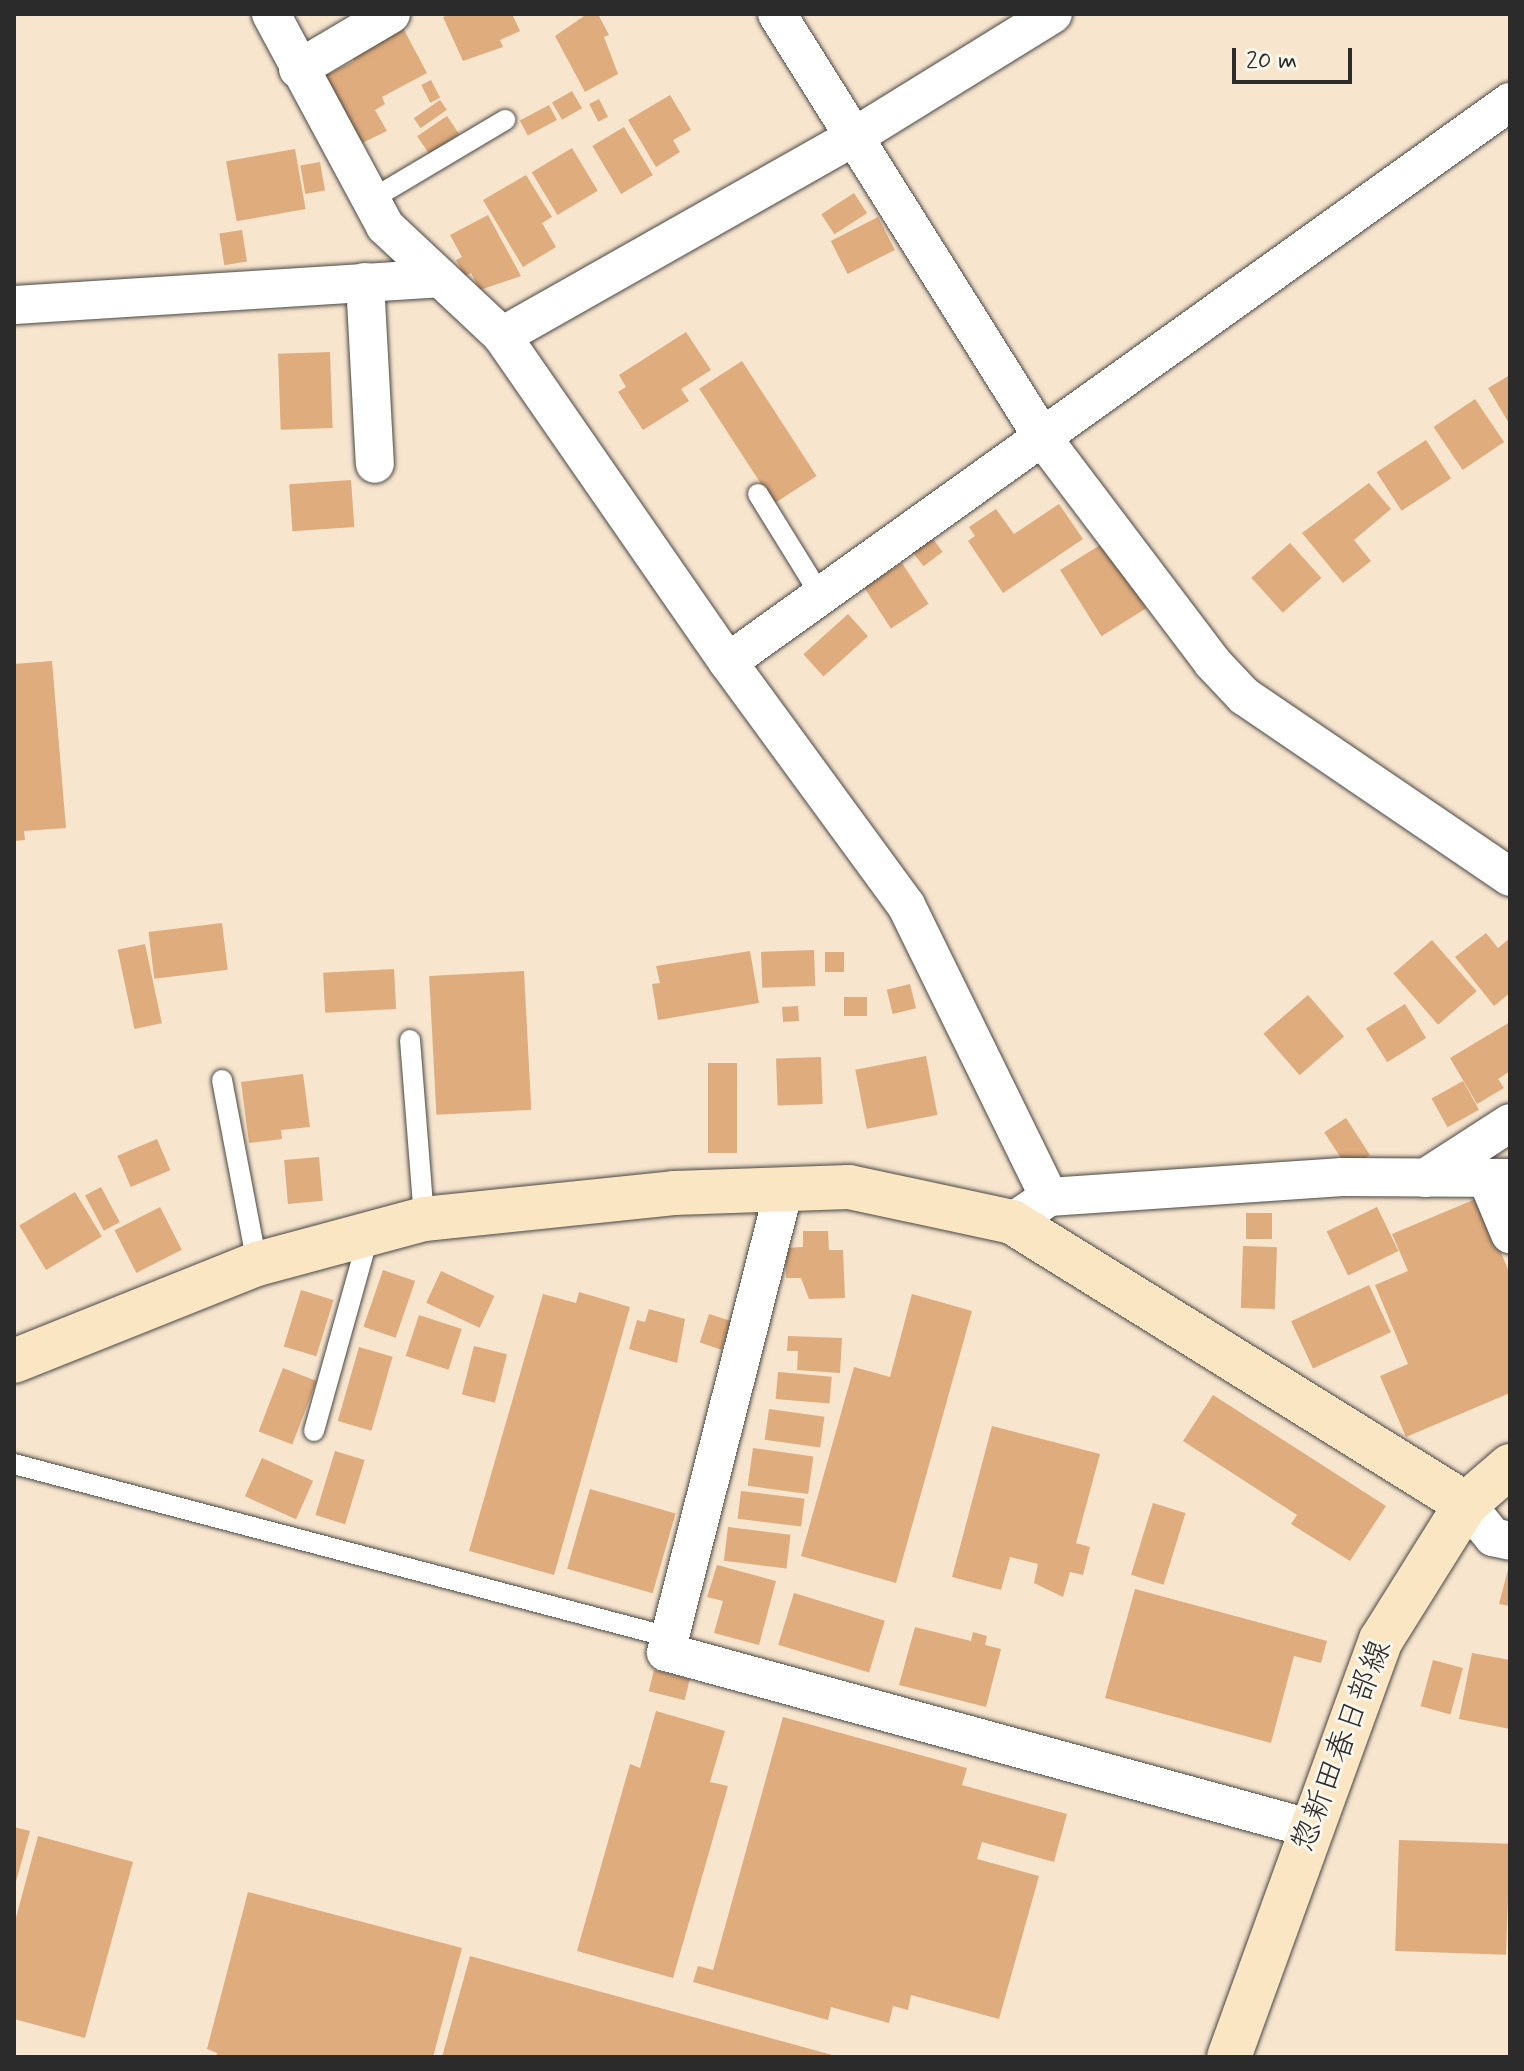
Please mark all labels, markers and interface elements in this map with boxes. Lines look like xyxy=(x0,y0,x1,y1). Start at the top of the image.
scale bar xyxy=(1236,32,1356,82)
text: 20 m xyxy=(1246,46,1297,77)
street label: 惣新田春日部線 xyxy=(1284,1635,1400,1857)

